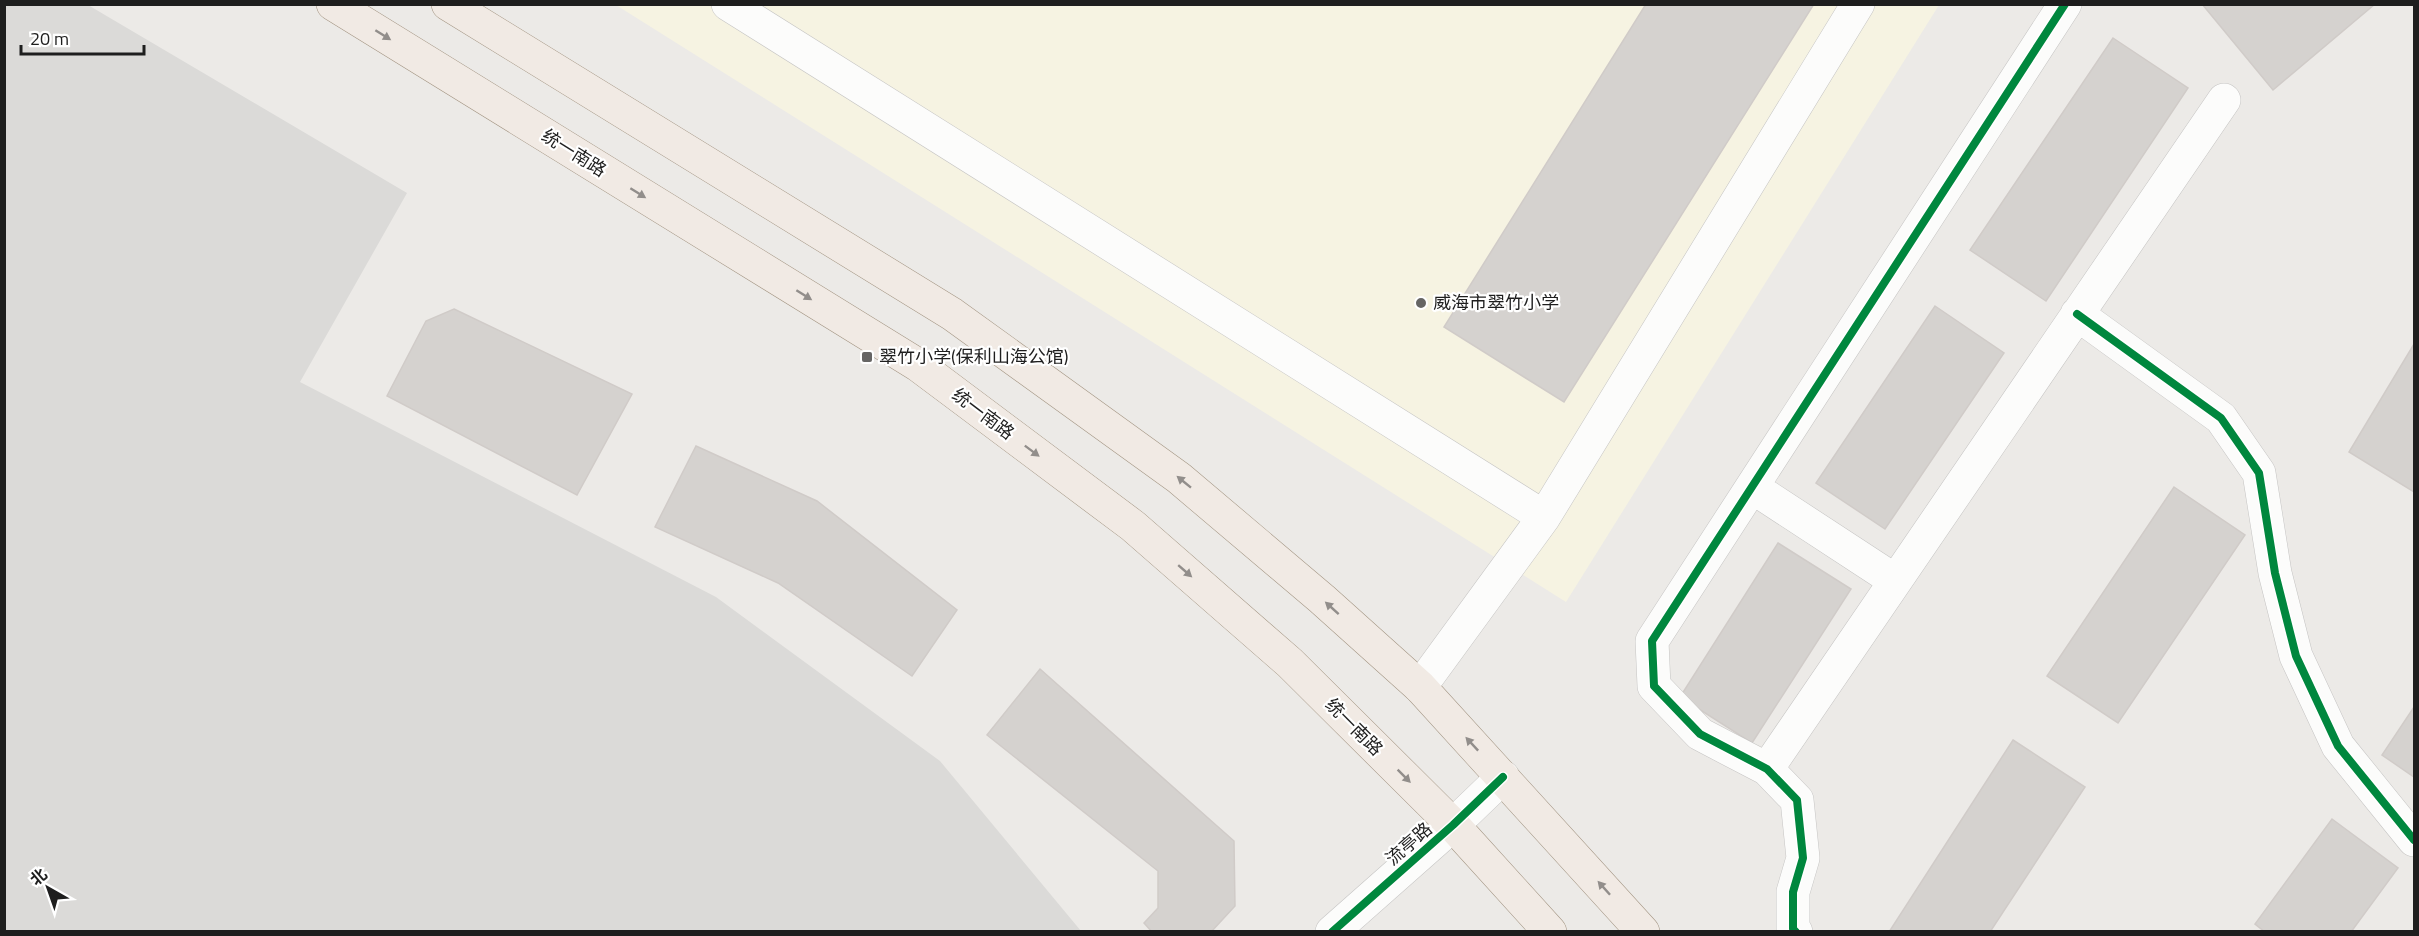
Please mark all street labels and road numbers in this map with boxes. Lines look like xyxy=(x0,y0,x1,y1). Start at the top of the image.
street label: 统一南路 xyxy=(537,122,612,183)
street label: 统一南路 xyxy=(946,381,1020,446)
street label: 统一南路 xyxy=(1319,692,1389,762)
street label: 流亭路 xyxy=(1379,816,1438,872)

